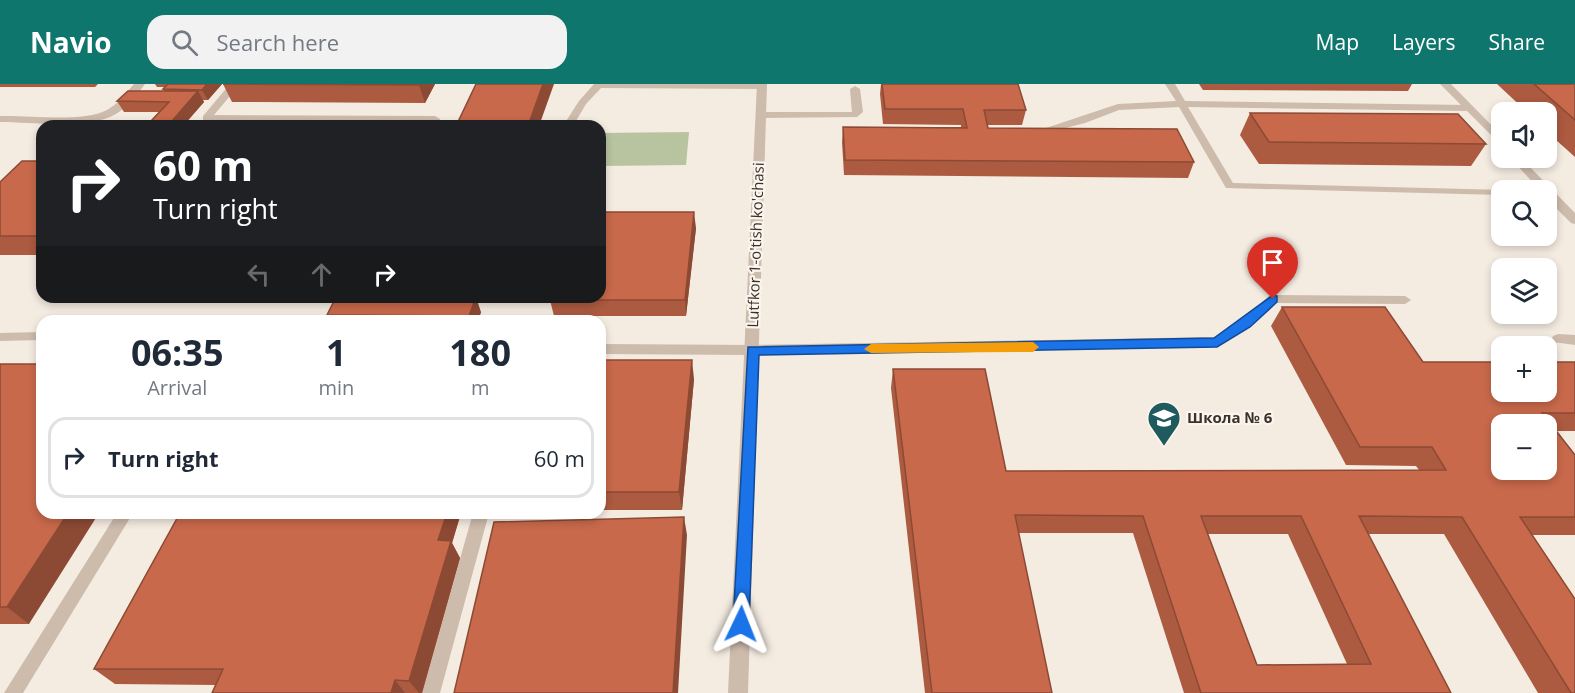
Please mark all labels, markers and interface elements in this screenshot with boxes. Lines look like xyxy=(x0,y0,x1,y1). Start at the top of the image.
search box xyxy=(147,15,567,69)
text: Navio xyxy=(30,23,111,61)
icon: search xyxy=(168,26,201,59)
text: Search here xyxy=(216,27,339,57)
text: Map xyxy=(1316,28,1359,56)
text: Layers xyxy=(1392,28,1456,56)
text: Share xyxy=(1489,28,1545,56)
map controls xyxy=(1491,102,1557,480)
button: sound xyxy=(1491,102,1557,168)
text: 60 m xyxy=(153,136,253,193)
icon: right xyxy=(54,144,132,222)
street label: Lutfkor 1-o'tish ko'chasi xyxy=(742,162,768,328)
button: search xyxy=(1491,180,1557,246)
text: Turn right xyxy=(153,190,278,227)
pin xyxy=(1247,237,1298,299)
icon: arrive xyxy=(1256,246,1289,279)
icon: left xyxy=(242,258,275,291)
icon: ahead xyxy=(305,258,338,291)
icon: right xyxy=(368,258,401,291)
button: layers xyxy=(1491,258,1557,324)
text: 06:35 xyxy=(131,328,224,377)
text: 1 xyxy=(326,328,347,377)
text: 180 xyxy=(449,328,511,377)
button: + xyxy=(1491,336,1557,402)
text: Arrival xyxy=(147,374,207,401)
text: min xyxy=(318,374,354,401)
text: m xyxy=(471,374,489,401)
school or university icon: Школа № 6 xyxy=(1146,400,1182,447)
place label: Школа № 6 xyxy=(1187,407,1273,427)
button: − xyxy=(1491,414,1557,480)
icon: right xyxy=(57,441,90,474)
text: Turn right xyxy=(108,443,219,473)
text: 60 m xyxy=(534,443,585,473)
position arrow xyxy=(709,592,773,656)

